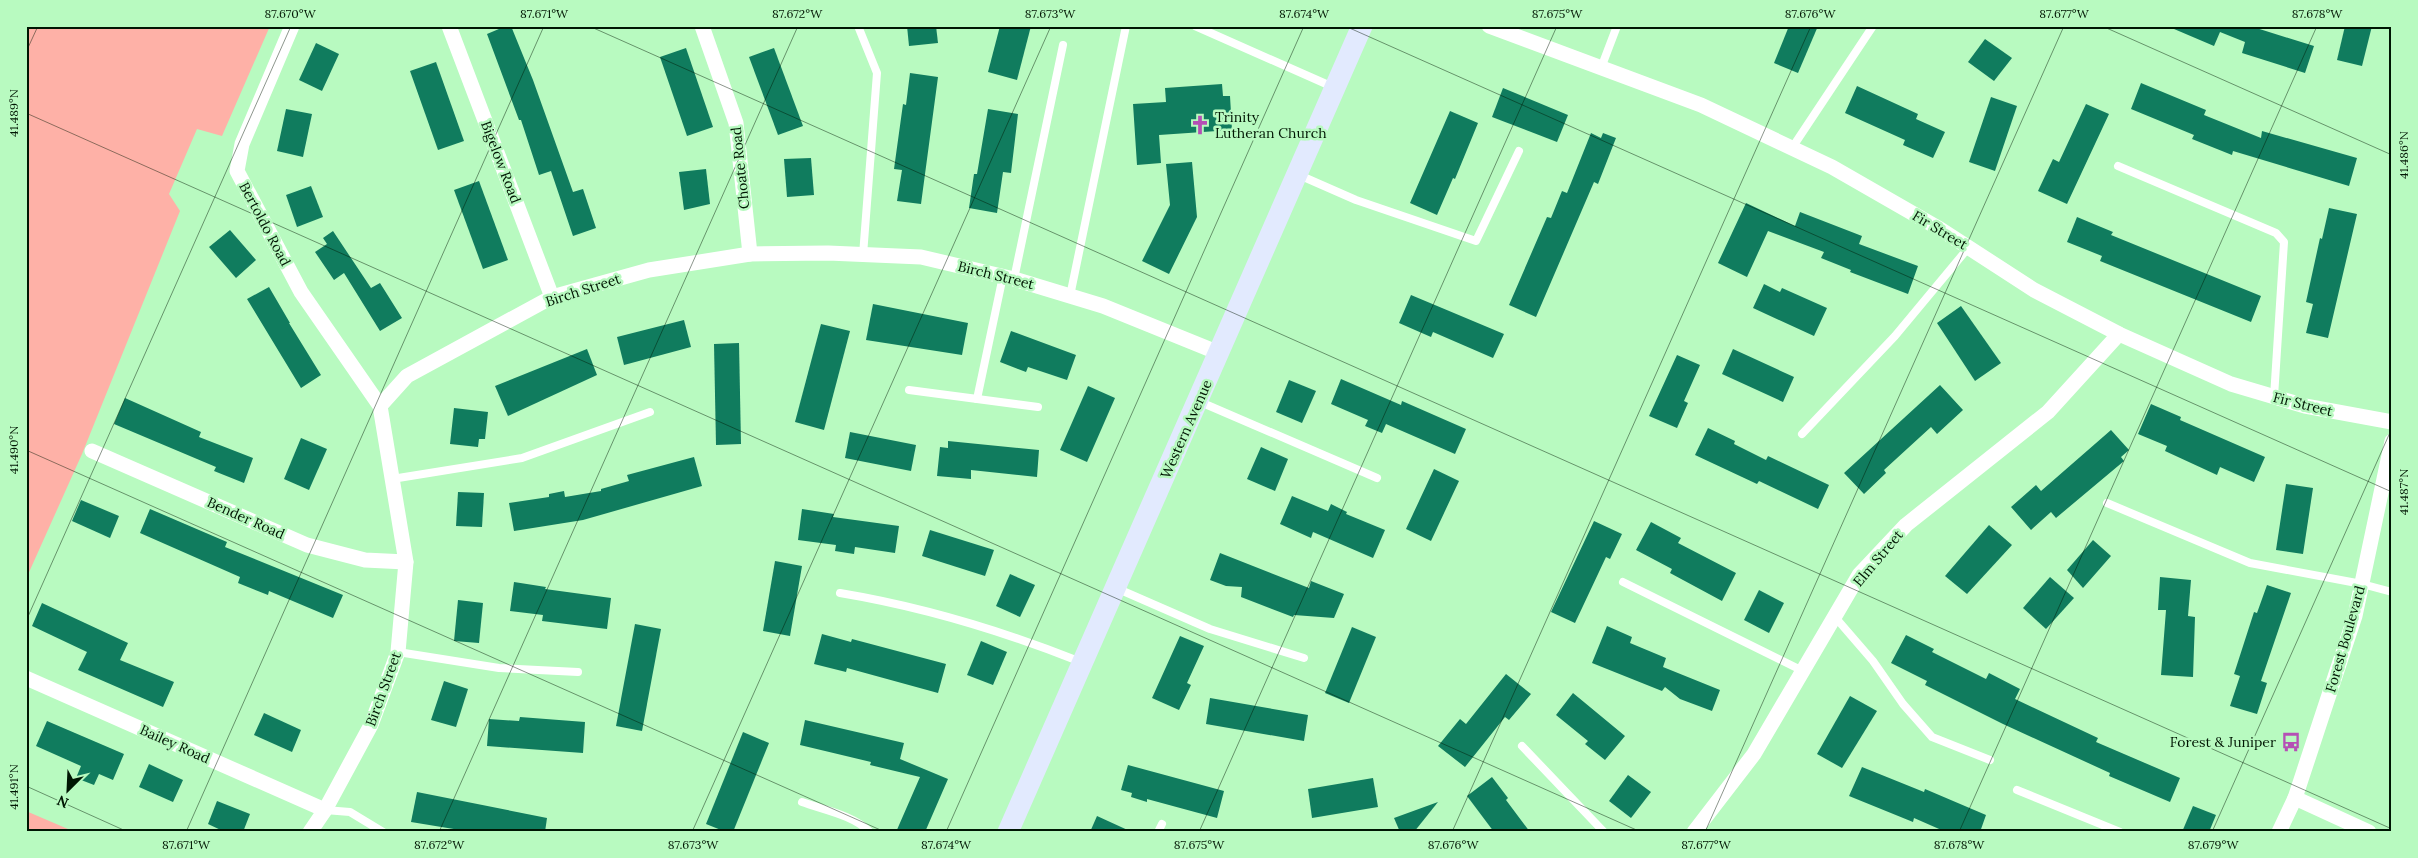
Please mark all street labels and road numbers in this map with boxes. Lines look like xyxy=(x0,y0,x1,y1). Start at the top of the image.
street label: Bigelow Road xyxy=(477,118,525,206)
street label: Choate Road xyxy=(727,126,753,210)
street label: Bertoldo Road xyxy=(235,179,295,269)
street label: Fir Street xyxy=(1909,207,1971,254)
street label: Birch Street xyxy=(956,257,1036,293)
street label: Birch Street xyxy=(543,269,623,311)
street label: Western Avenue xyxy=(1156,376,1216,481)
street label: Fir Street xyxy=(2271,388,2335,420)
street label: Bender Road xyxy=(204,493,288,543)
street label: Elm Street xyxy=(1849,526,1907,590)
street label: Forest Boulevard xyxy=(2321,584,2369,694)
street label: Birch Street xyxy=(361,649,405,729)
street label: Bailey Road xyxy=(137,721,213,767)

